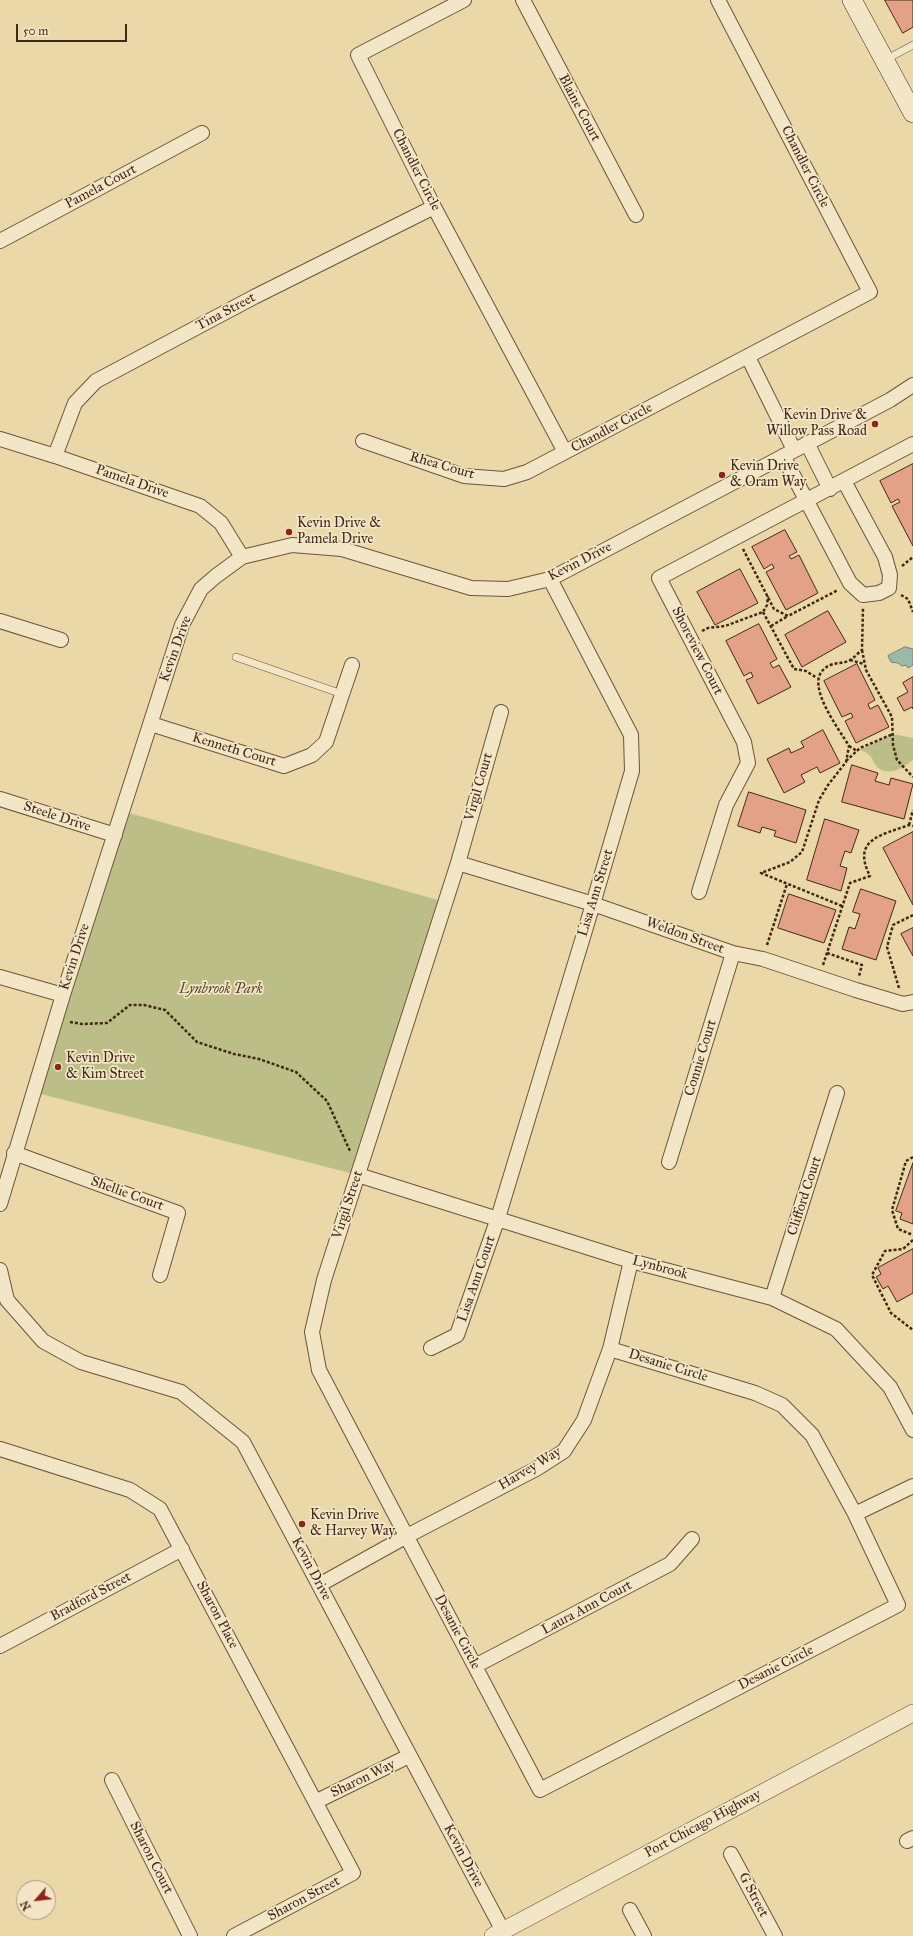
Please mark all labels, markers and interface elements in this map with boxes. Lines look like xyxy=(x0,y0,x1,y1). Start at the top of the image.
scale bar xyxy=(18,16,129,42)
text: 50 m xyxy=(23,24,48,38)
street label: Blaine Court xyxy=(554,72,604,144)
street label: Chandler Circle xyxy=(777,123,833,211)
street label: Chandler Circle xyxy=(388,126,444,214)
street label: Pamela Court xyxy=(62,161,140,213)
street label: Tina Street xyxy=(193,289,259,335)
street label: Chandler Circle xyxy=(568,400,656,456)
place label: Kevin Drive & Willow Pass Road xyxy=(766,408,867,440)
marker: Kevin Drive & Willow Pass Road xyxy=(870,419,880,429)
street label: Rhea Court xyxy=(408,449,476,483)
place label: Kevin Drive & Oram Way xyxy=(730,459,806,492)
street label: Pamela Drive xyxy=(93,462,171,502)
marker: Kevin Drive & Oram Way xyxy=(717,470,727,480)
place label: Kevin Drive & Pamela Drive xyxy=(297,516,381,548)
marker: Kevin Drive & Pamela Drive xyxy=(284,527,294,537)
street label: Kevin Drive xyxy=(545,539,615,585)
street label: Shoreview Court xyxy=(668,604,726,698)
street label: Kevin Drive xyxy=(156,614,196,684)
street label: Kenneth Court xyxy=(190,729,278,771)
street label: Virgil Court xyxy=(461,751,497,823)
street label: Steele Drive xyxy=(21,798,93,836)
street label: Lisa Ann Street xyxy=(575,847,617,939)
street label: Weldon Street xyxy=(644,914,726,958)
street label: Kevin Drive xyxy=(56,922,94,992)
park label: Lynbrook Park xyxy=(179,982,263,998)
street label: Connie Court xyxy=(681,1018,721,1098)
place label: Kevin Drive & Kim Street xyxy=(66,1051,144,1084)
marker: Kevin Drive & Kim Street xyxy=(53,1062,63,1072)
street label: Clifford Court xyxy=(784,1154,826,1238)
street label: Virgil Street xyxy=(329,1169,367,1241)
street label: Shellie Court xyxy=(88,1173,166,1215)
street label: Lisa Ann Court xyxy=(454,1234,500,1324)
street label: Lynbrook xyxy=(630,1253,690,1283)
street label: Desanie Circle xyxy=(626,1346,710,1386)
street label: Harvey Way xyxy=(496,1444,564,1494)
place label: Kevin Drive & Harvey Way xyxy=(310,1508,395,1540)
marker: Kevin Drive & Harvey Way xyxy=(297,1519,307,1529)
street label: Kevin Drive xyxy=(287,1535,335,1603)
street label: Bradford Street xyxy=(48,1569,134,1625)
street label: Laura Ann Court xyxy=(539,1577,635,1639)
street label: Sharon Place xyxy=(192,1578,242,1652)
street label: Desanie Circle xyxy=(430,1592,484,1672)
street label: Desanie Circle xyxy=(736,1642,816,1694)
street label: Sharon Way xyxy=(328,1756,398,1802)
street label: Port Chicago Highway xyxy=(642,1786,764,1862)
street label: Sharon Court xyxy=(126,1819,176,1897)
street label: Kevin Drive xyxy=(439,1822,487,1890)
street label: G Street xyxy=(734,1870,772,1920)
street label: Sharon Street xyxy=(265,1873,343,1925)
north arrow xyxy=(16,1880,56,1920)
text: N xyxy=(18,1898,34,1913)

